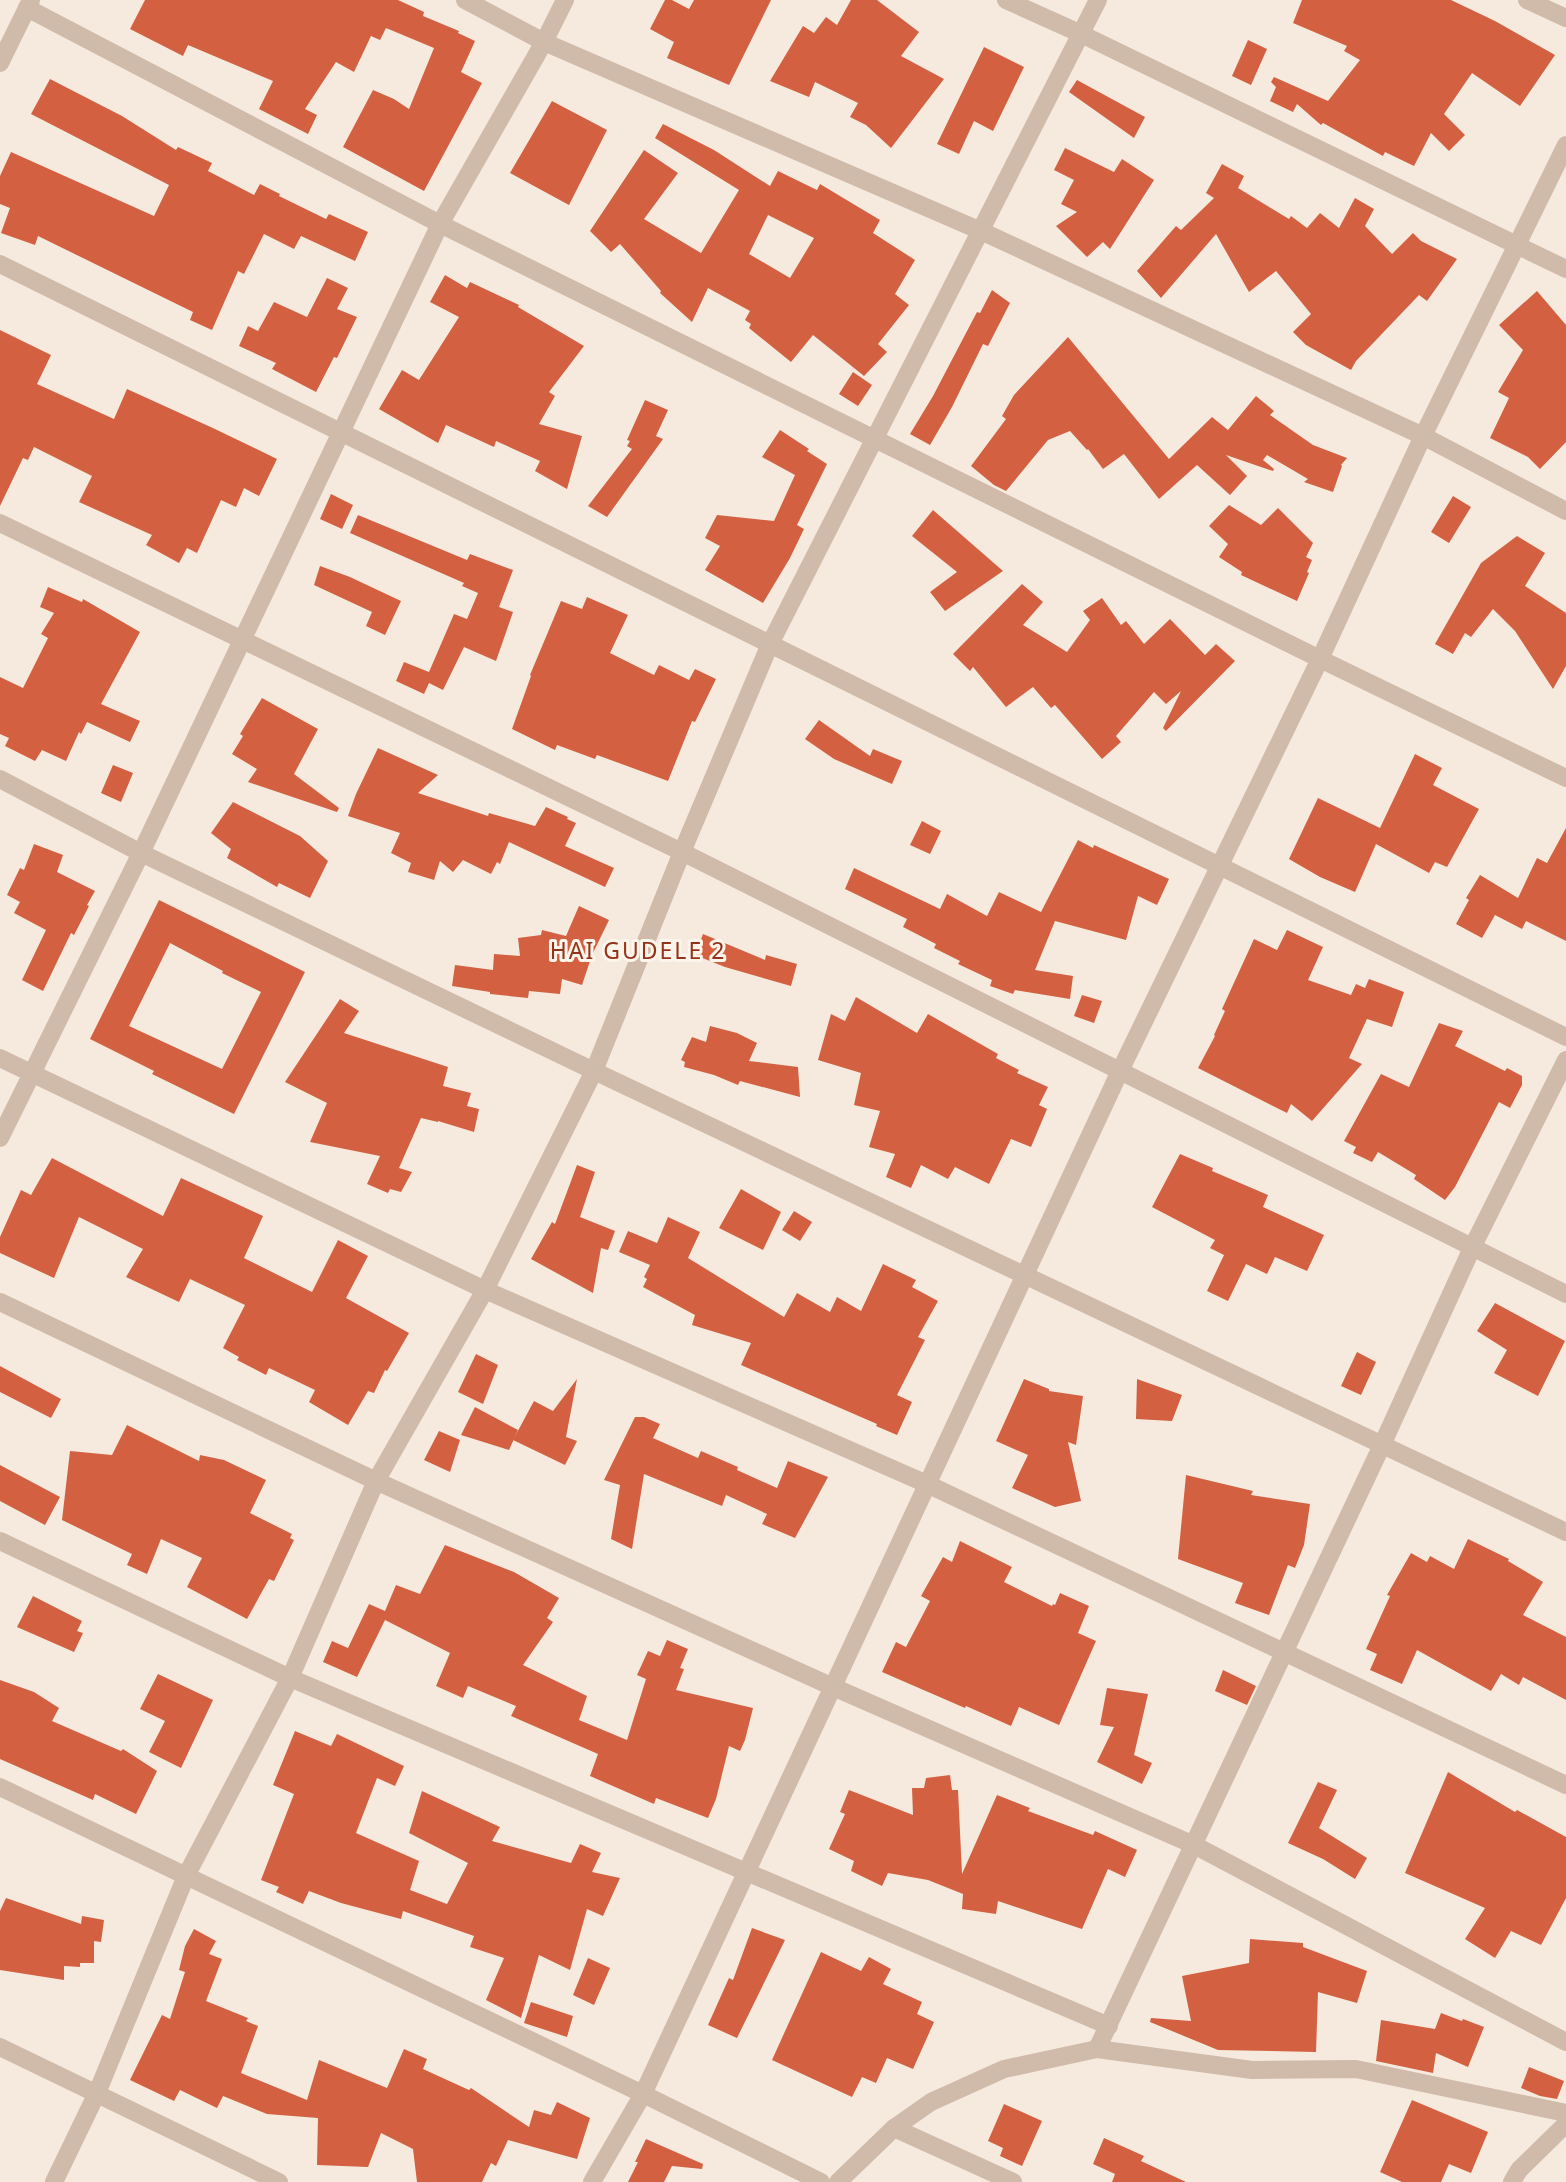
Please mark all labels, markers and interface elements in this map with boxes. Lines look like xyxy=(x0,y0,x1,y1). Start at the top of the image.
district label: HAI GUDELE 2 xyxy=(550,934,726,966)

